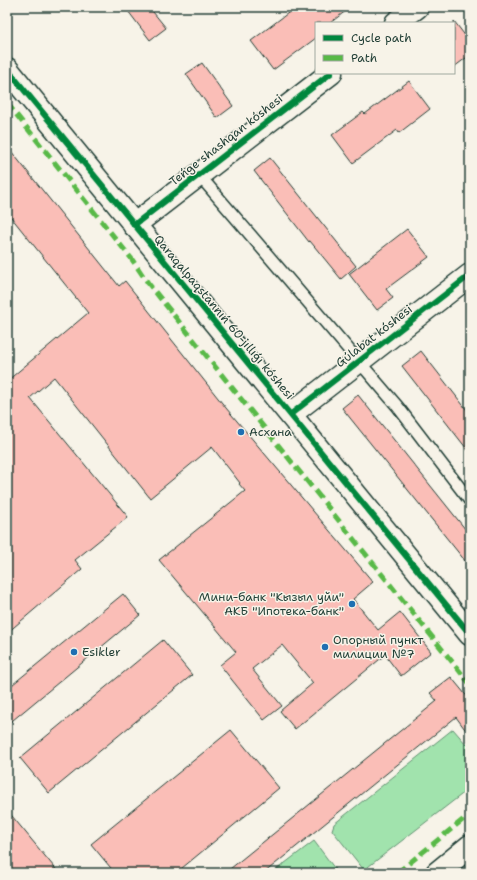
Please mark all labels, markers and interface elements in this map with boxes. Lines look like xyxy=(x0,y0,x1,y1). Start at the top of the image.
legend xyxy=(315,22,455,74)
text: Cycle path xyxy=(351,30,412,46)
text: Path xyxy=(351,50,377,66)
street label: Teńge shashqan kóshesi xyxy=(166,91,286,189)
street label: Qaraqalpaqstannıń 60-jıllıǵı kóshesi xyxy=(150,231,298,403)
street label: Gúlabat kóshesi xyxy=(332,301,416,371)
place label: Асхана xyxy=(249,424,292,440)
marker: Асхана xyxy=(236,427,246,437)
place label: Мини-банк "Кызыл уйи" АКБ "Ипотека-банк" xyxy=(199,589,344,619)
marker: Мини-банк "Кызыл уйи" АКБ "Ипотека-банк" xyxy=(347,599,357,609)
place label: Опорный пункт милиции №7 xyxy=(333,632,424,662)
marker: Опорный пункт милиции №7 xyxy=(320,642,330,652)
place label: Esikler xyxy=(82,644,121,660)
marker: Esikler xyxy=(69,647,79,657)

